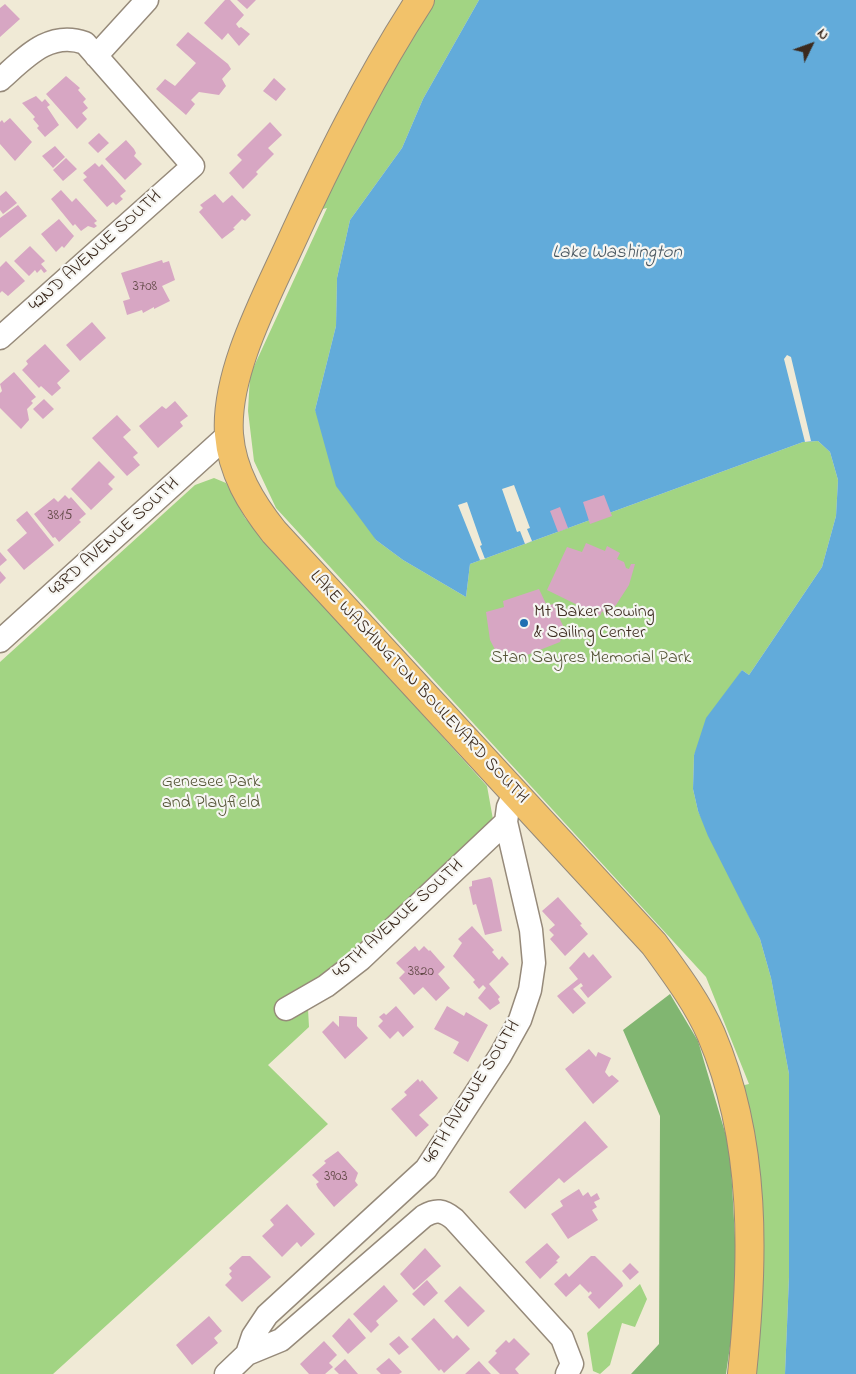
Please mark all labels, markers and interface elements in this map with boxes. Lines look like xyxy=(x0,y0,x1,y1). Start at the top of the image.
north arrow xyxy=(786,20,836,70)
text: N xyxy=(812,24,833,45)
street label: 42ND AVENUE SOUTH xyxy=(25,187,167,317)
water label: Lake Washington xyxy=(552,243,682,265)
house number: 3708 xyxy=(133,279,157,297)
street label: 43RD AVENUE SOUTH xyxy=(46,474,184,602)
house number: 3815 xyxy=(47,508,73,526)
street label: LAKE WASHINGTON BOULEVARD SOUTH xyxy=(304,567,532,809)
place label: Mt Baker Rowing & Sailing Center xyxy=(534,602,655,644)
marker: Mt Baker Rowing & Sailing Center xyxy=(518,617,530,629)
park label: Stan Sayres Memorial Park xyxy=(491,648,691,670)
park label: Genesee Park and Playfield xyxy=(162,772,260,814)
street label: 45TH AVENUE SOUTH xyxy=(329,856,469,984)
house number: 3820 xyxy=(408,964,434,982)
street label: 46TH AVENUE SOUTH xyxy=(420,1017,526,1169)
house number: 3903 xyxy=(324,1169,348,1187)

